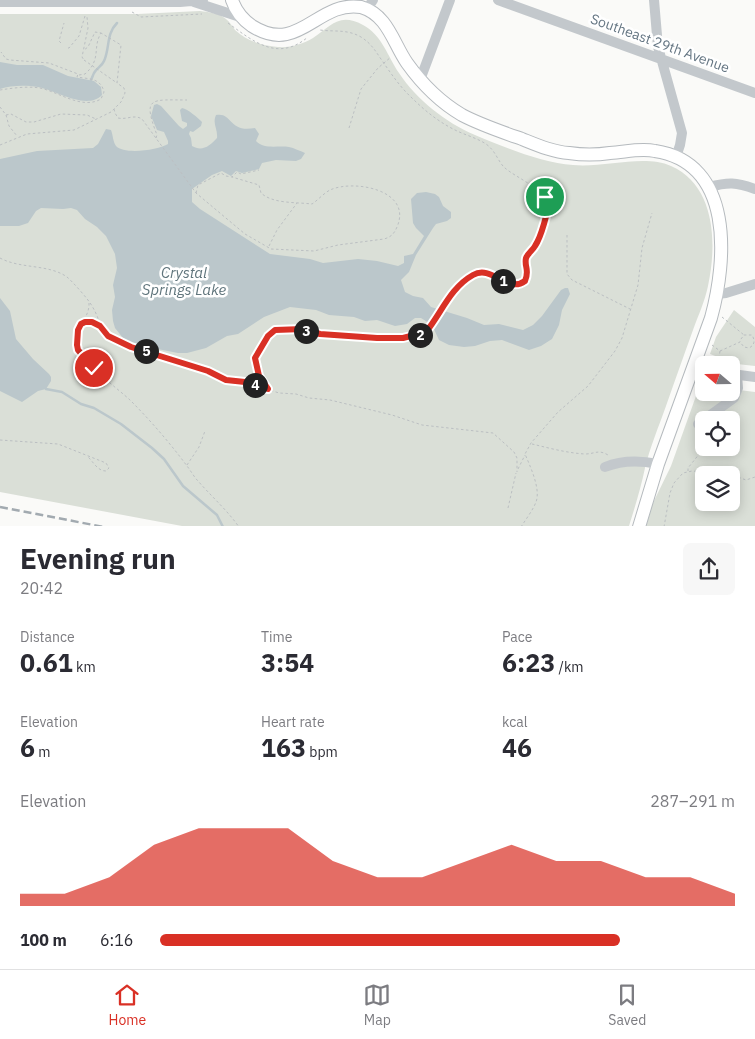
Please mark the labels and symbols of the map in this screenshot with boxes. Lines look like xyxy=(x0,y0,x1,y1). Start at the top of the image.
street label: Southeast 29th Avenue xyxy=(588,9,732,77)
pin xyxy=(524,176,566,218)
water label: Crystal Springs Lake xyxy=(142,263,226,299)
pin: 1 xyxy=(490,268,516,294)
pin: 3 xyxy=(294,318,318,344)
pin: 2 xyxy=(408,322,432,348)
pin: 5 xyxy=(134,338,158,364)
pin xyxy=(73,347,115,389)
north arrow xyxy=(695,356,740,401)
pin: 4 xyxy=(242,372,268,398)

